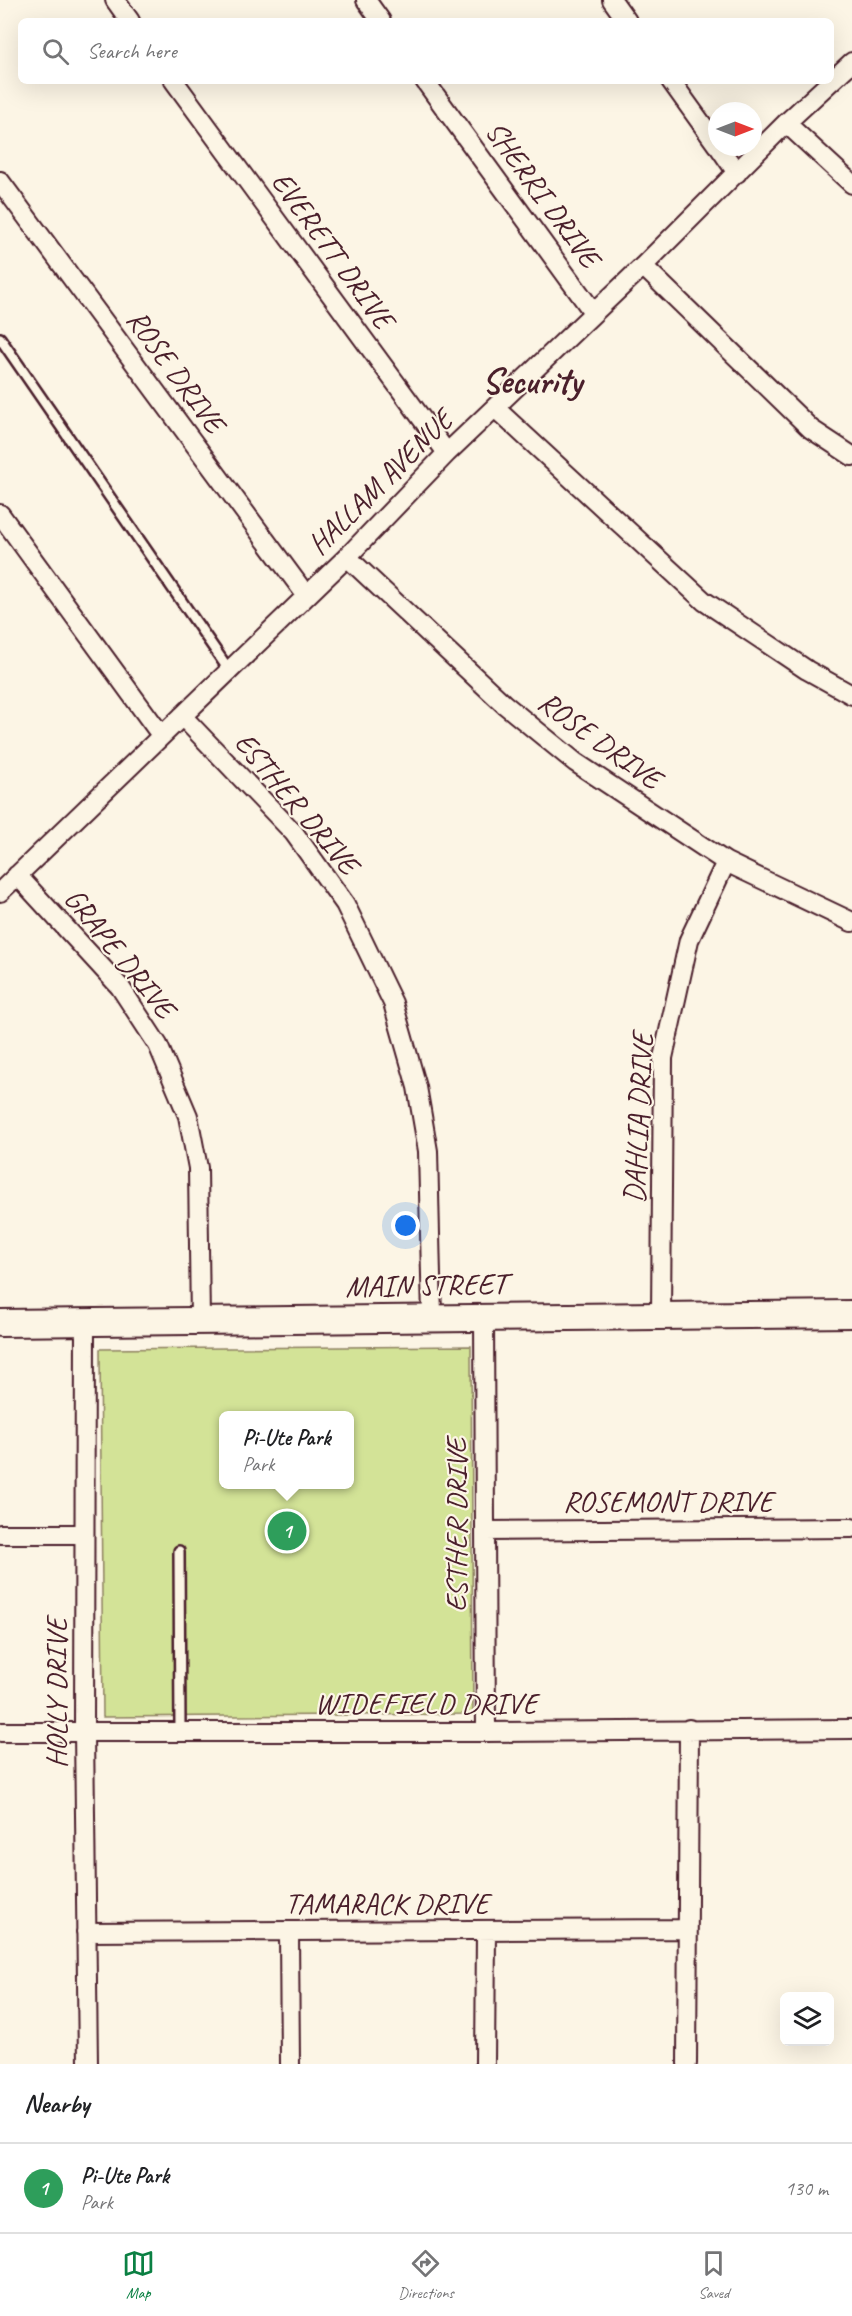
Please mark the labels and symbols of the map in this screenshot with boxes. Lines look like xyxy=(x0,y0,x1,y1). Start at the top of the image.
north arrow xyxy=(708,102,762,156)
street label: SHERRI DRIVE xyxy=(477,113,611,278)
street label: EVERETT DRIVE xyxy=(263,164,405,339)
street label: ROSE DRIVE xyxy=(119,302,236,443)
district label: Security xyxy=(482,358,586,404)
street label: HALLAM AVENUE xyxy=(299,399,463,563)
street label: ROSE DRIVE xyxy=(531,683,672,800)
street label: ESTHER DRIVE xyxy=(227,724,370,885)
street label: GRAPE DRIVE xyxy=(56,880,187,1029)
street label: DAHLIA DRIVE xyxy=(615,1028,662,1204)
your location xyxy=(391,1211,420,1240)
street label: MAIN STREET xyxy=(345,1264,514,1305)
street label: ESTHER DRIVE xyxy=(437,1434,475,1612)
street label: ROSEMONT DRIVE xyxy=(563,1482,776,1520)
pin: 1 xyxy=(268,1508,306,1553)
street label: HOLLY DRIVE xyxy=(37,1614,75,1768)
street label: WIDEFIELD DRIVE xyxy=(315,1684,541,1722)
street label: TAMARACK DRIVE xyxy=(285,1884,493,1922)

